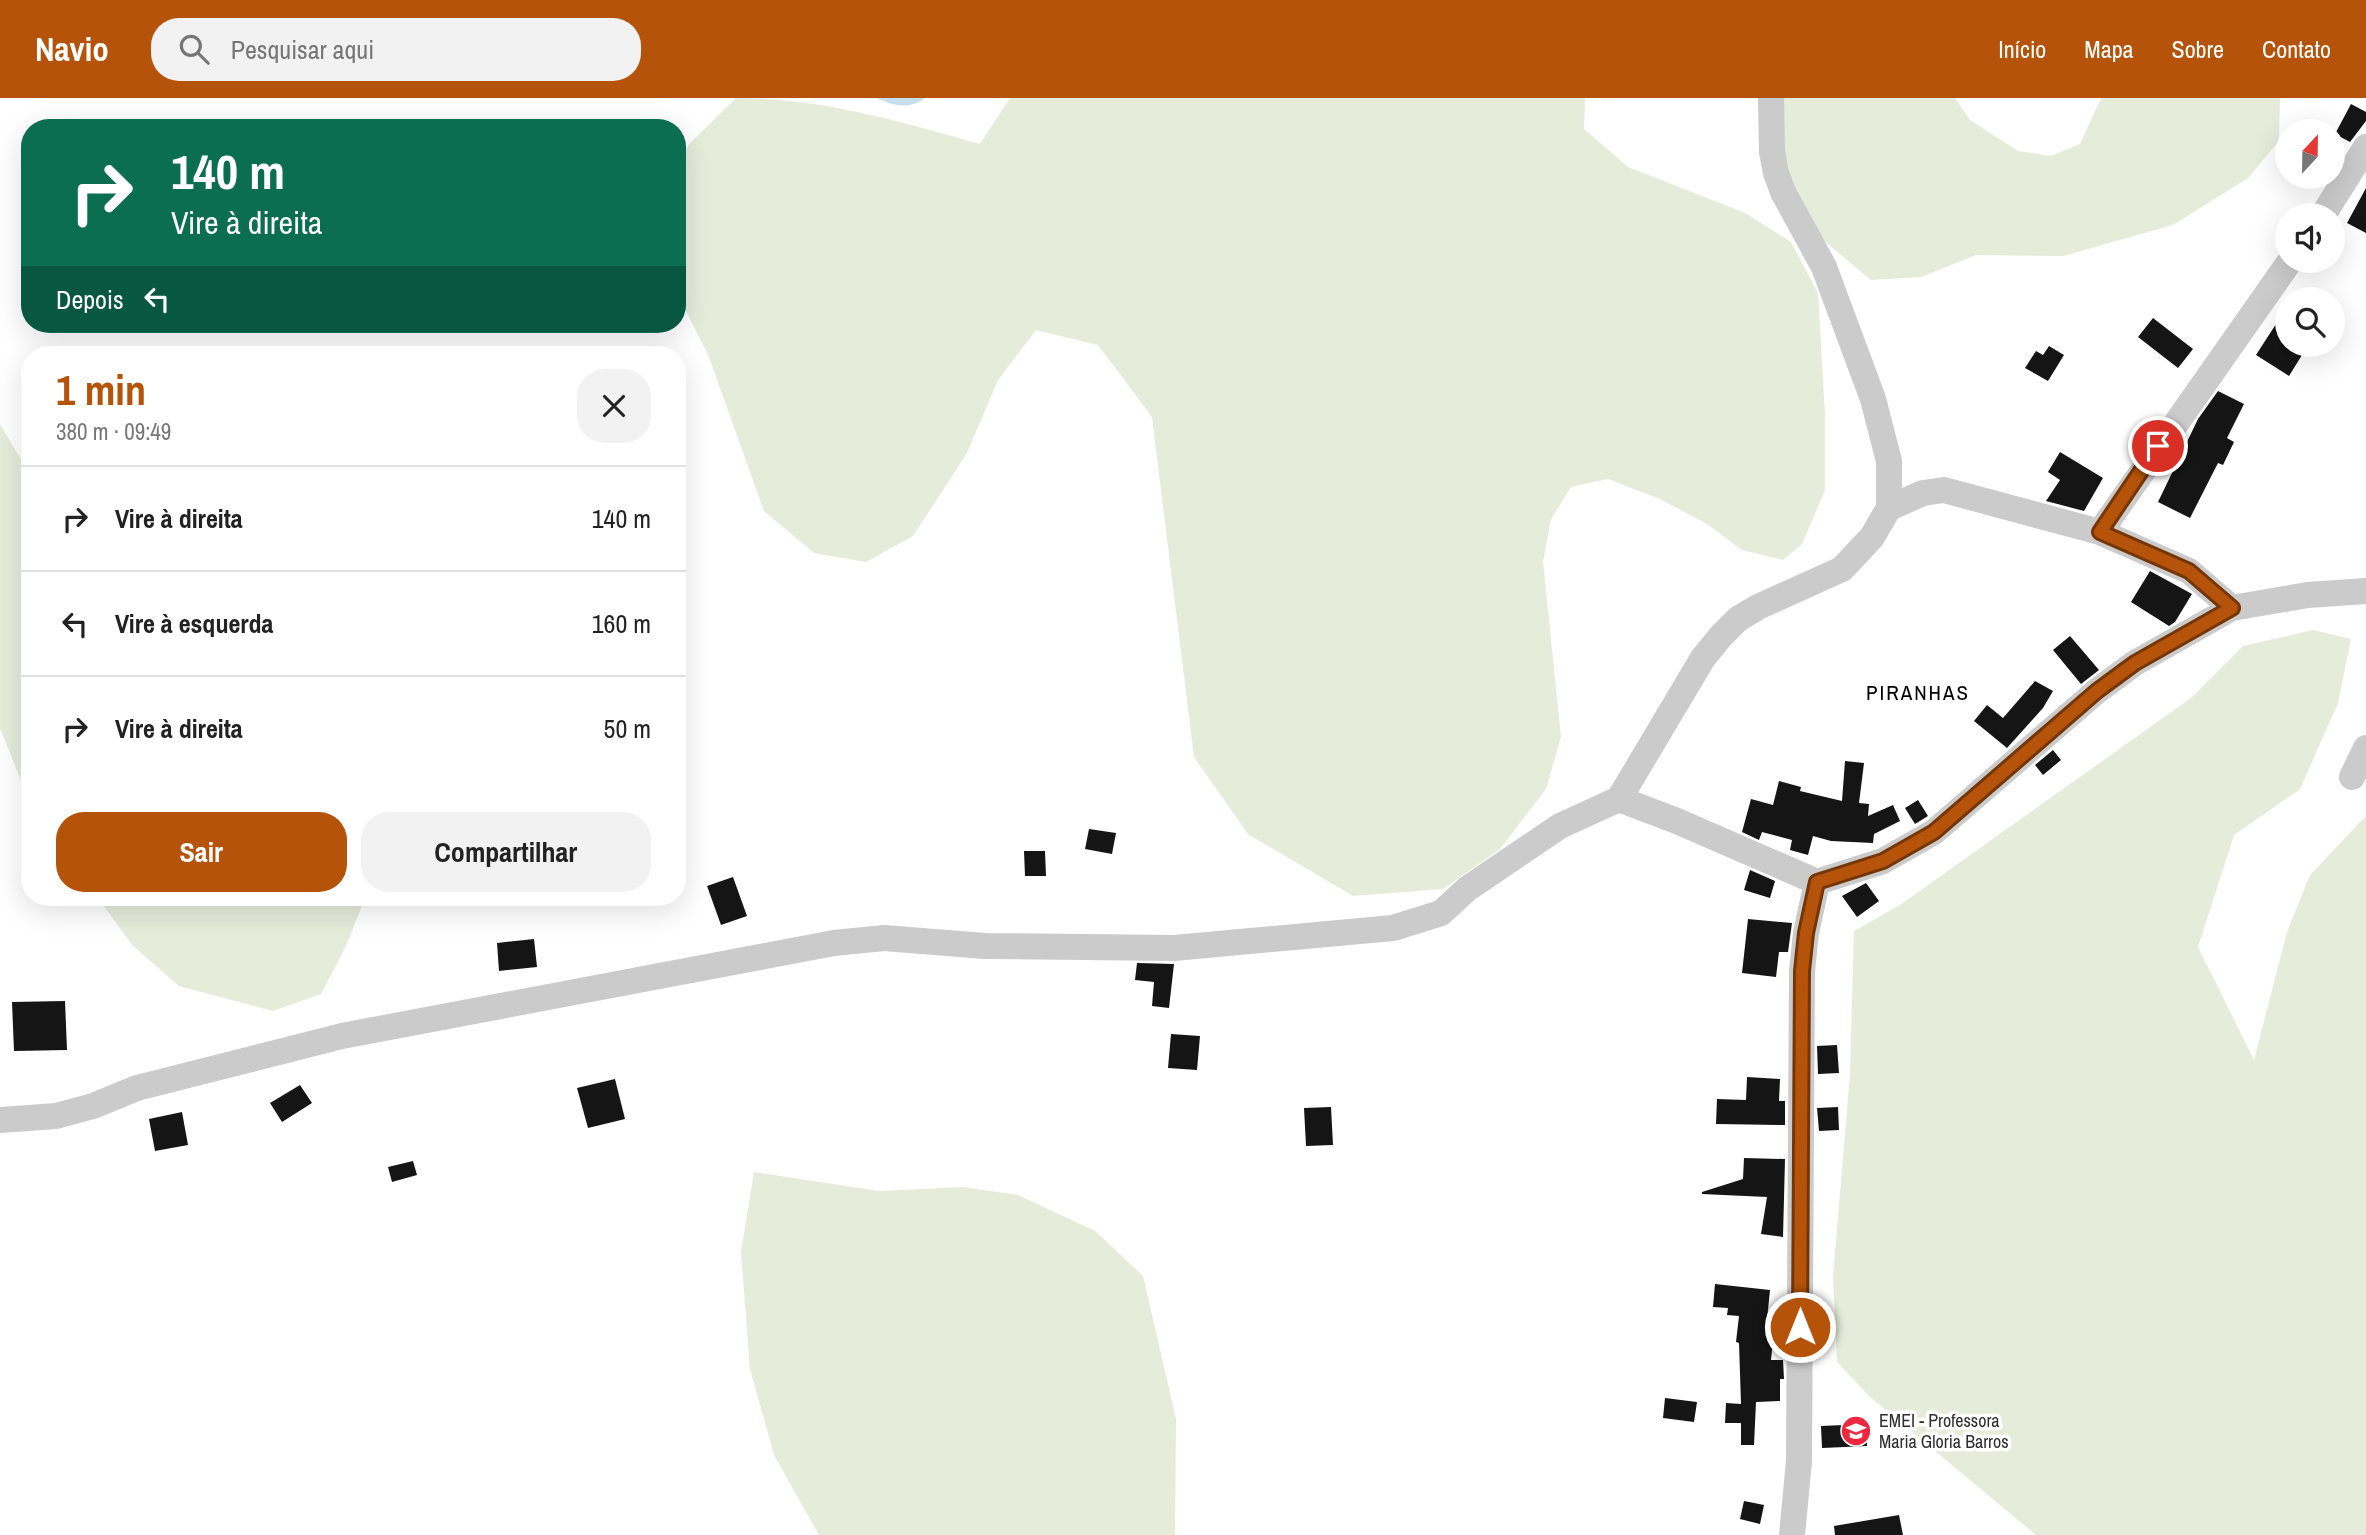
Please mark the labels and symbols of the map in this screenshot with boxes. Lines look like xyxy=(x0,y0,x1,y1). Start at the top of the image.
north arrow xyxy=(2275,119,2345,189)
pin xyxy=(2128,416,2188,476)
district label: PIRANHAS xyxy=(1866,678,1970,707)
position arrow xyxy=(1763,1290,1837,1364)
place label: EMEI - Professora Maria Gloria Barros xyxy=(1879,1408,2009,1454)
school or university icon: EMEI - Professora Maria Gloria Barros xyxy=(1839,1414,1873,1448)

